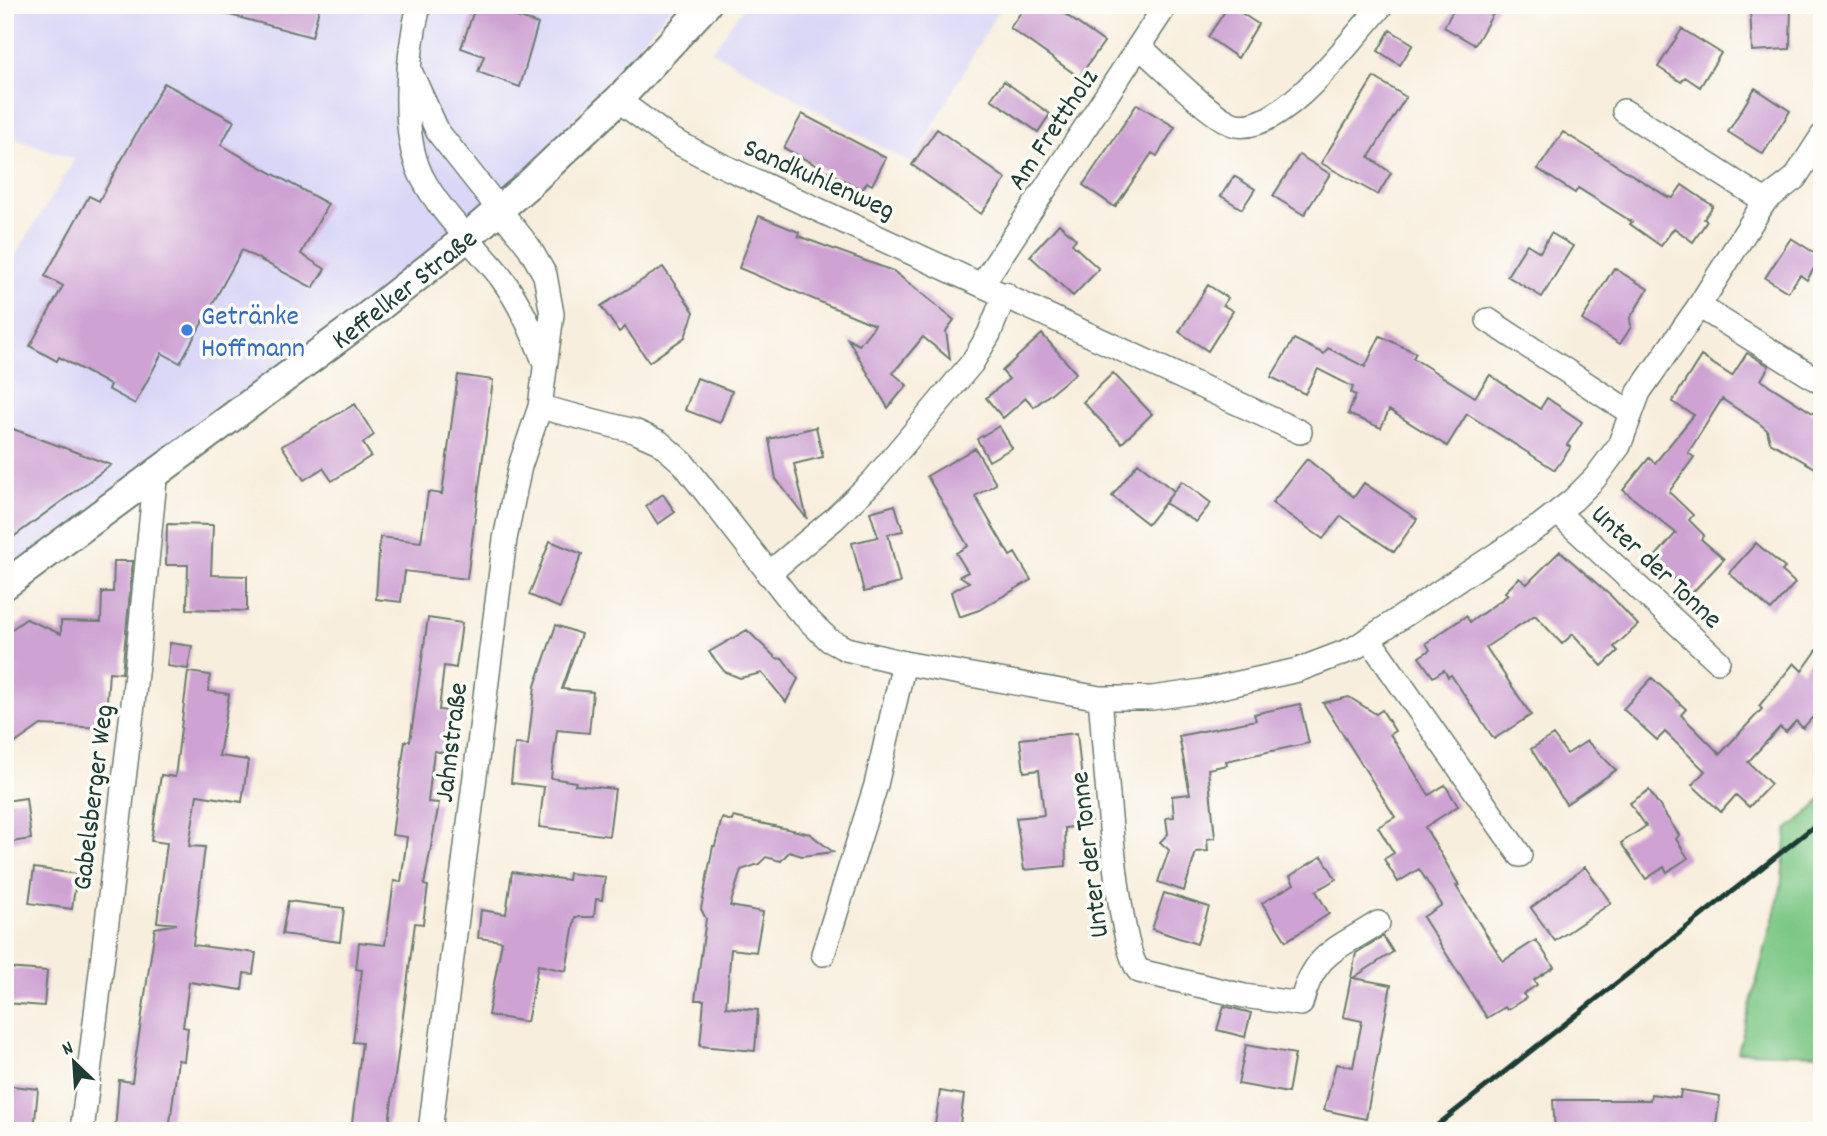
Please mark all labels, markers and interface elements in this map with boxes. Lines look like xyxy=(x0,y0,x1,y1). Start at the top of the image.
street label: Am Frettholz xyxy=(1000,62,1111,200)
street label: Sandkuhlenweg xyxy=(736,130,900,233)
street label: Keffelker Straße xyxy=(325,221,488,362)
place label: Getränke Hoffmann xyxy=(201,299,305,371)
marker: Getränke Hoffmann xyxy=(179,322,195,338)
street label: Unter der Tonne xyxy=(1580,497,1729,640)
street label: Jahnstraße xyxy=(427,680,481,805)
street label: Gabelsberger Weg xyxy=(65,702,127,893)
street label: Unter der Tonne xyxy=(1062,769,1122,940)
north arrow xyxy=(38,1028,108,1098)
text: N xyxy=(58,1036,78,1064)

